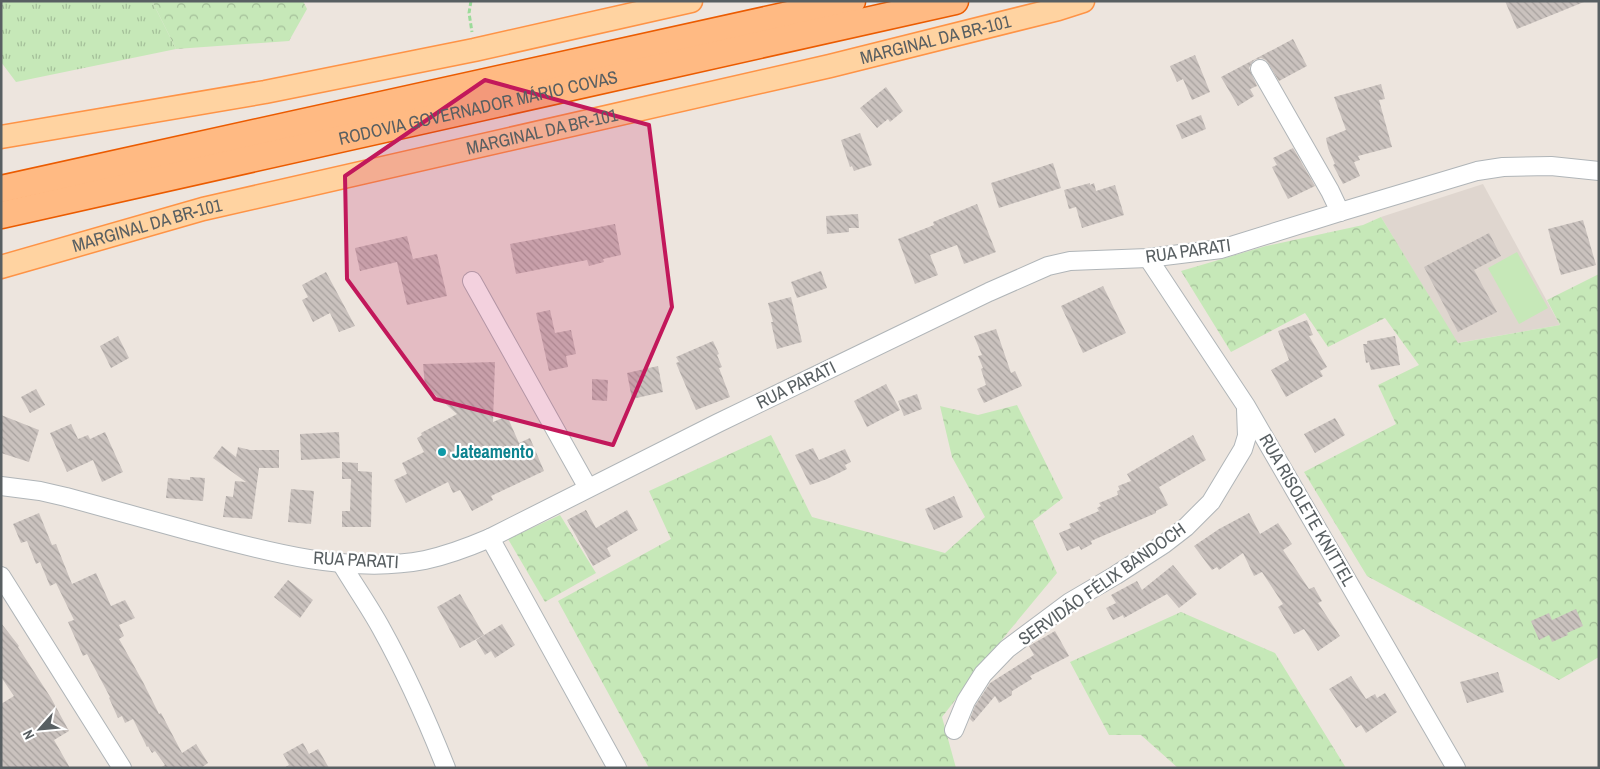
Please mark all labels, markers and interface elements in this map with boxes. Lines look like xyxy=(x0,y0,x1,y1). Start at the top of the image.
street label: MARGINAL DA BR-101 xyxy=(857,8,1014,70)
street label: RODOVIA GOVERNADOR MÁRIO COVAS xyxy=(336,64,620,151)
street label: MARGINAL DA BR-101 xyxy=(464,102,621,161)
street label: MARGINAL DA BR-101 xyxy=(69,192,225,258)
street label: RUA PARATI xyxy=(1144,232,1232,269)
street label: RUA PARATI xyxy=(752,355,840,415)
street label: RUA RISOLETE KNITTEL xyxy=(1254,429,1361,591)
place label: Jateamento xyxy=(452,439,534,464)
marker: Jateamento xyxy=(436,446,448,458)
street label: SERVIDÃO FÉLIX BANDOCH xyxy=(1013,516,1190,651)
street label: RUA PARATI xyxy=(313,545,399,574)
north arrow xyxy=(15,704,65,754)
text: N xyxy=(19,727,38,743)

